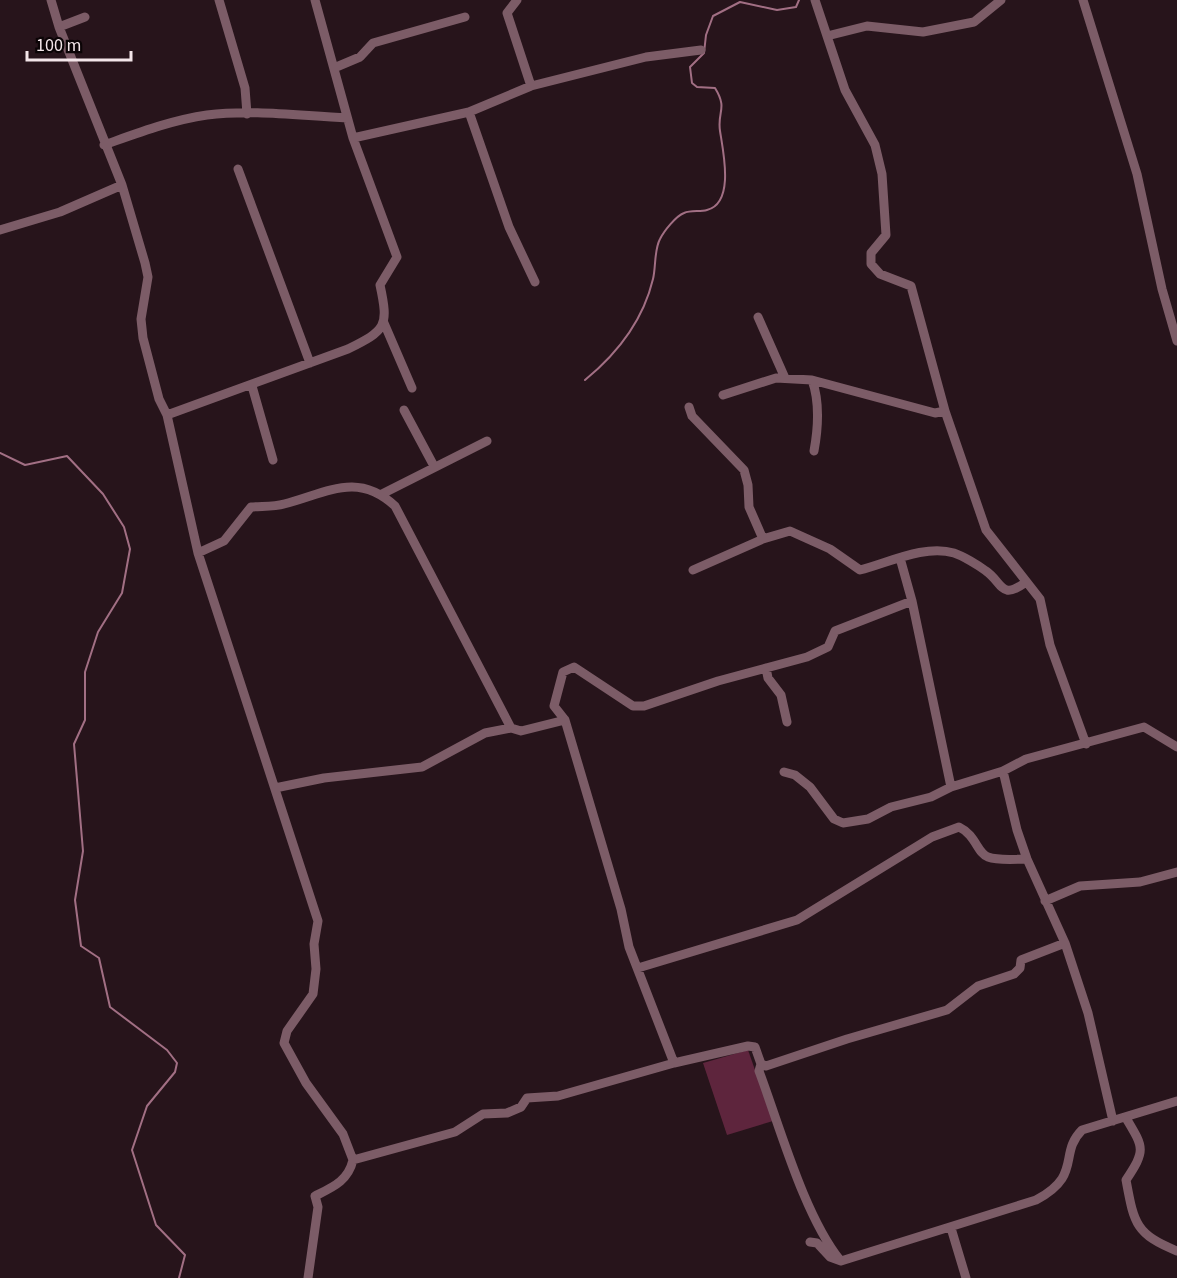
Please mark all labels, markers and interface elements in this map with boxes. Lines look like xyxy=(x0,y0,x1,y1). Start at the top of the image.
scale bar xyxy=(27,24,130,62)
text: 100 m xyxy=(36,33,81,58)

